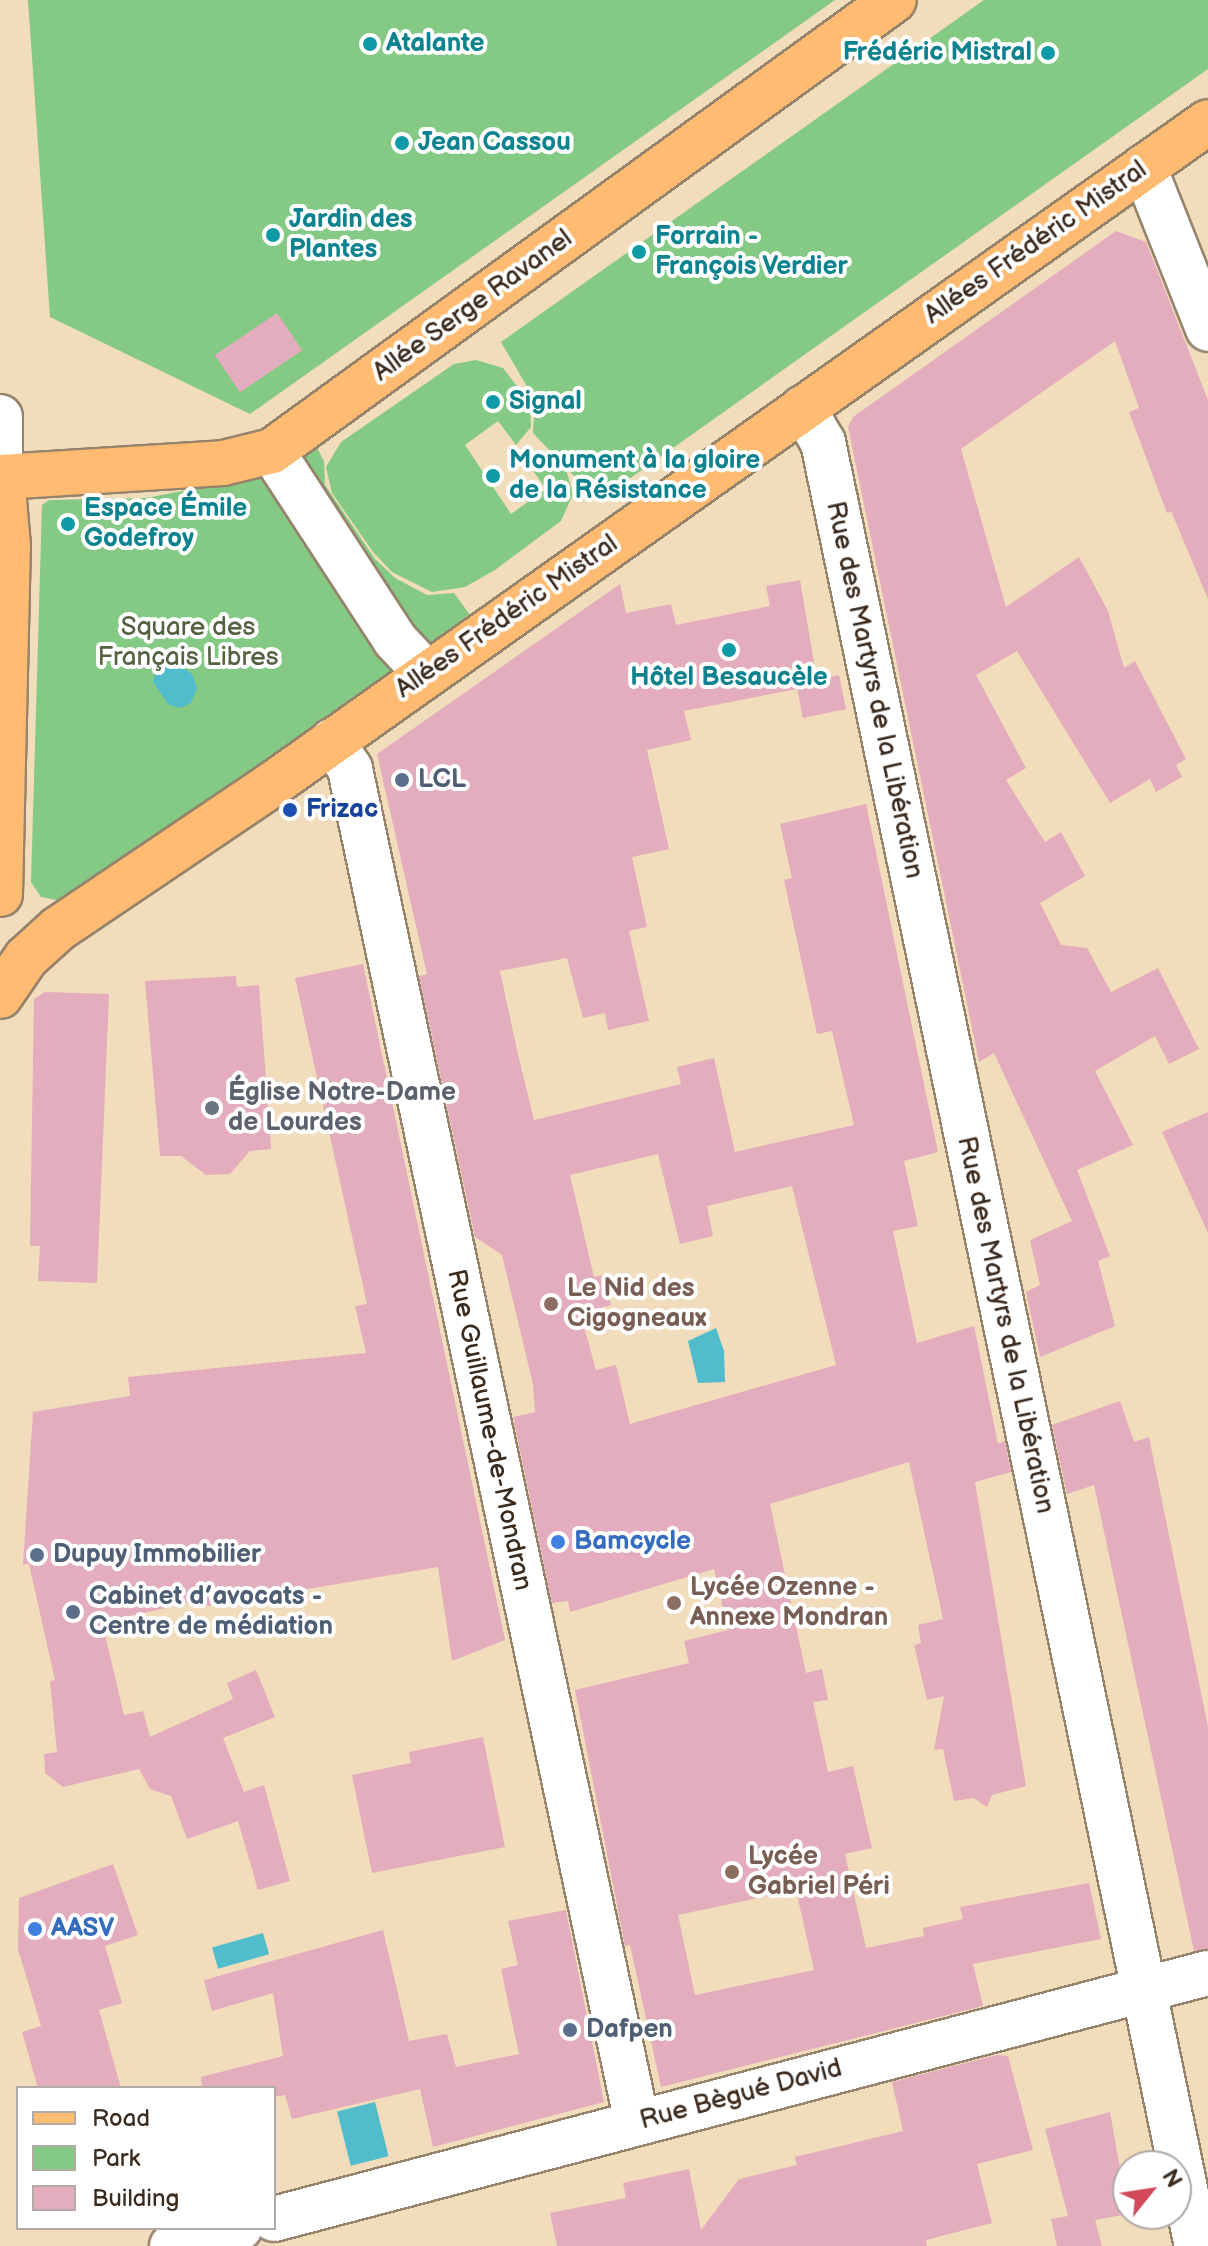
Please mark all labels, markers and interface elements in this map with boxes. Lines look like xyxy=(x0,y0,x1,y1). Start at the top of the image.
place label: Atalante xyxy=(386,28,484,60)
marker: Atalante xyxy=(361,35,379,53)
place label: Frédéric Mistral xyxy=(843,37,1032,69)
marker: Frédéric Mistral xyxy=(1039,44,1057,62)
place label: Jean Cassou xyxy=(418,127,571,159)
marker: Jean Cassou xyxy=(393,134,411,152)
street label: Allées Frédéric Mistral xyxy=(919,155,1153,331)
place label: Jardin des Plantes xyxy=(289,204,413,266)
place label: Forrain - François Verdier xyxy=(655,221,849,282)
street label: Allée Serge Ravanel xyxy=(367,223,579,389)
marker: Jardin des Plantes xyxy=(264,226,282,244)
marker: Forrain - François Verdier xyxy=(630,243,648,261)
place label: Signal xyxy=(509,386,582,418)
marker: Signal xyxy=(484,393,502,411)
place label: Monument à la gloire de la Résistance xyxy=(509,445,760,506)
marker: Monument à la gloire de la Résistance xyxy=(484,467,502,485)
place label: Espace Émile Godefroy xyxy=(84,493,247,554)
street label: Rue des Martyrs de la Libération xyxy=(819,499,929,881)
marker: Espace Émile Godefroy xyxy=(59,515,77,533)
street label: Allées Frédéric Mistral xyxy=(390,529,624,705)
park label: Square des Français Libres xyxy=(97,612,279,674)
marker: Hôtel Besaucèle xyxy=(720,641,738,659)
place label: Hôtel Besaucèle xyxy=(630,662,828,694)
place label: LCL xyxy=(418,764,466,796)
marker: LCL xyxy=(393,771,411,789)
place label: Frizac xyxy=(306,794,378,826)
marker: Frizac xyxy=(281,801,299,819)
place label: Église Notre-Dame de Lourdes xyxy=(228,1077,456,1138)
marker: Église Notre-Dame de Lourdes xyxy=(203,1099,221,1117)
street label: Rue des Martyrs de la Libération xyxy=(950,1134,1060,1516)
street label: Rue Guillaume-de-Mondran xyxy=(440,1267,538,1593)
place label: Le Nid des Cigogneaux xyxy=(567,1273,707,1334)
marker: Le Nid des Cigogneaux xyxy=(542,1295,560,1313)
place label: Bamcycle xyxy=(574,1526,691,1558)
marker: Bamcycle xyxy=(549,1533,567,1551)
place label: Dupuy Immobilier xyxy=(53,1539,262,1571)
marker: Dupuy Immobilier xyxy=(28,1546,46,1564)
place label: Lycée Ozenne - Annexe Mondran xyxy=(690,1572,888,1634)
place label: Cabinet d’avocats - Centre de médiation xyxy=(89,1581,333,1642)
marker: Lycée Ozenne - Annexe Mondran xyxy=(665,1594,683,1612)
marker: Cabinet d’avocats - Centre de médiation xyxy=(64,1603,82,1621)
place label: Lycée Gabriel Péri xyxy=(748,1841,890,1902)
marker: Lycée Gabriel Péri xyxy=(723,1863,741,1881)
place label: AASV xyxy=(51,1913,114,1945)
marker: AASV xyxy=(26,1920,44,1938)
place label: Dafpen xyxy=(586,2014,673,2046)
marker: Dafpen xyxy=(561,2021,579,2039)
street label: Rue Bègué David xyxy=(637,2053,845,2137)
legend xyxy=(16,2086,276,2230)
text: Road xyxy=(92,2104,150,2133)
text: Park xyxy=(92,2144,140,2173)
north arrow xyxy=(1112,2150,1192,2230)
text: N xyxy=(1156,2165,1187,2193)
text: Building xyxy=(92,2184,179,2213)

